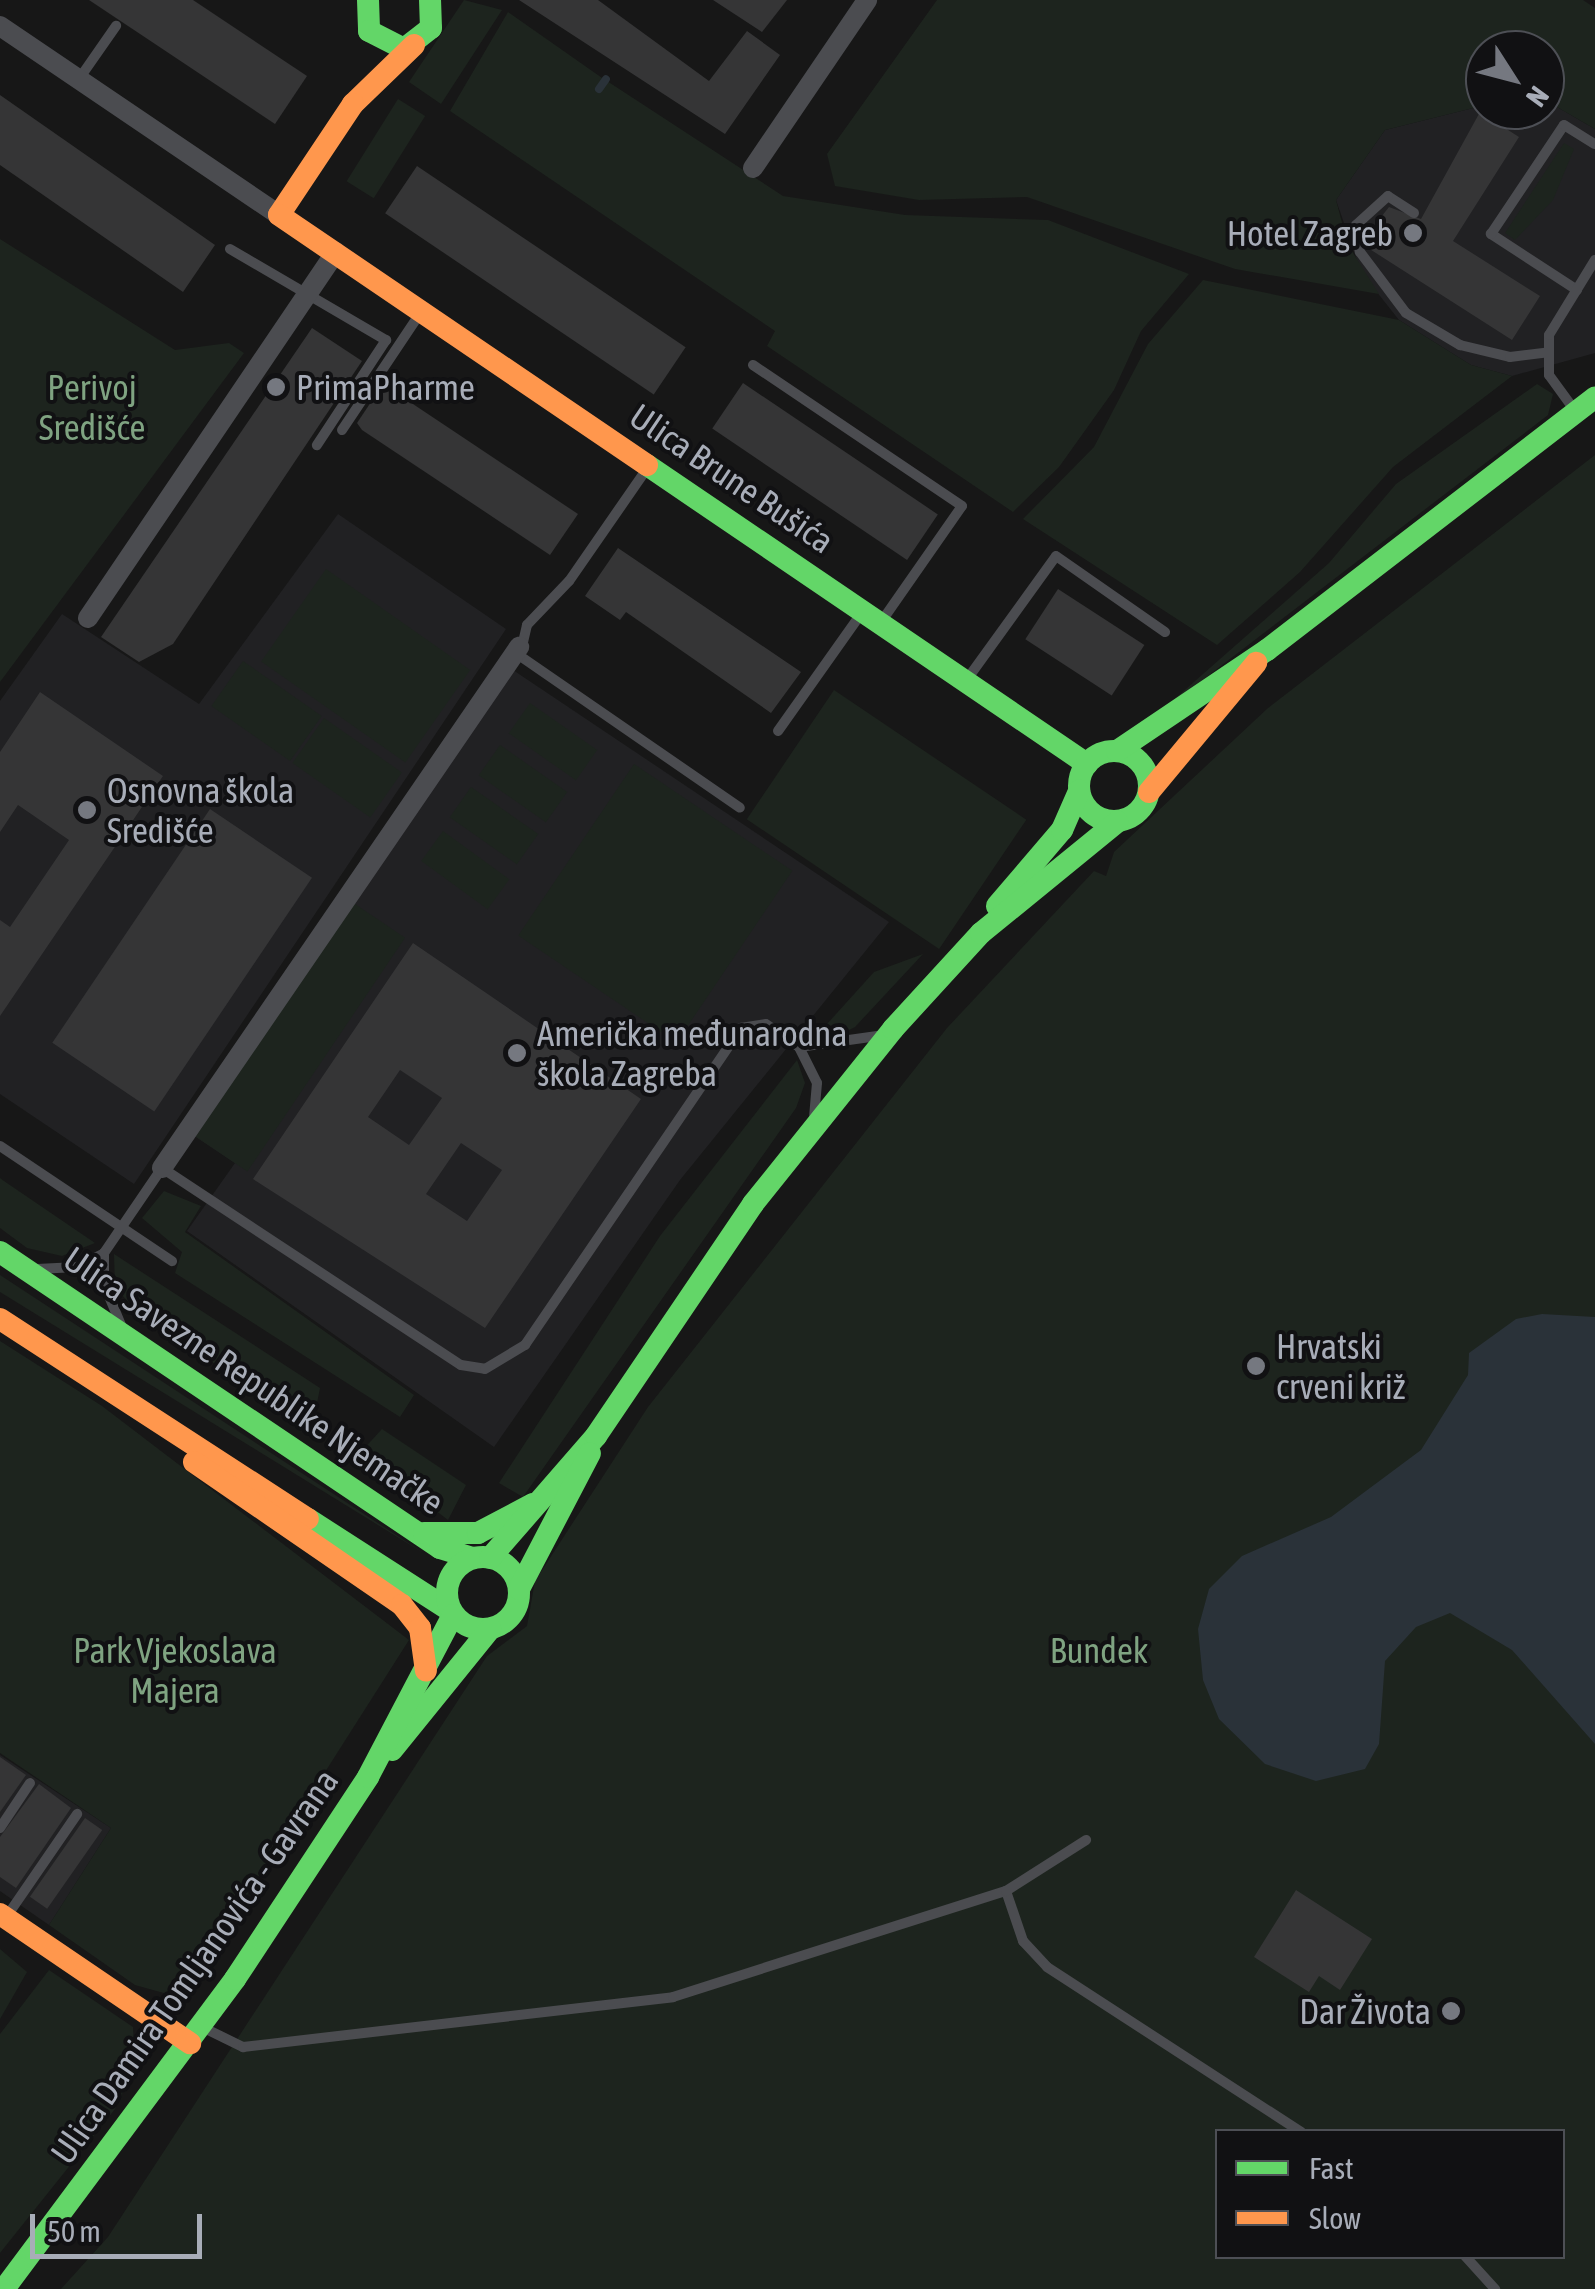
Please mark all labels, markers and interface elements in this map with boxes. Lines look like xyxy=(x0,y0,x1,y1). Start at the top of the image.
north arrow xyxy=(1465,30,1565,130)
text: N xyxy=(1520,80,1555,113)
place label: Hotel Zagreb xyxy=(1227,212,1393,254)
marker: Hotel Zagreb xyxy=(1402,222,1424,244)
park label: Perivoj Središće xyxy=(39,366,145,448)
place label: PrimaPharme xyxy=(296,366,475,408)
marker: PrimaPharme xyxy=(265,376,287,398)
street label: Ulica Brune Bušića xyxy=(622,394,842,562)
place label: Osnovna škola Središće xyxy=(107,769,294,851)
marker: Osnovna škola Središće xyxy=(76,799,98,821)
place label: Američka međunarodna škola Zagreba xyxy=(537,1012,848,1094)
marker: Američka međunarodna škola Zagreba xyxy=(506,1042,528,1064)
street label: Ulica Savezne Republike Njemačke xyxy=(56,1237,452,1523)
place label: Hrvatski crveni križ xyxy=(1276,1325,1405,1407)
marker: Hrvatski crveni križ xyxy=(1245,1355,1267,1377)
park label: Park Vjekoslava Majera xyxy=(73,1629,277,1711)
park label: Bundek xyxy=(1050,1629,1148,1671)
street label: Ulica Damira Tomljanovića - Gavrana xyxy=(41,1761,347,2171)
place label: Dar Života xyxy=(1299,1990,1431,2032)
marker: Dar Života xyxy=(1440,2000,1462,2022)
legend xyxy=(1215,2129,1565,2259)
text: Fast xyxy=(1309,2151,1354,2185)
scale bar xyxy=(35,2194,208,2256)
text: Slow xyxy=(1309,2201,1361,2235)
text: 50 m xyxy=(47,2214,101,2248)

